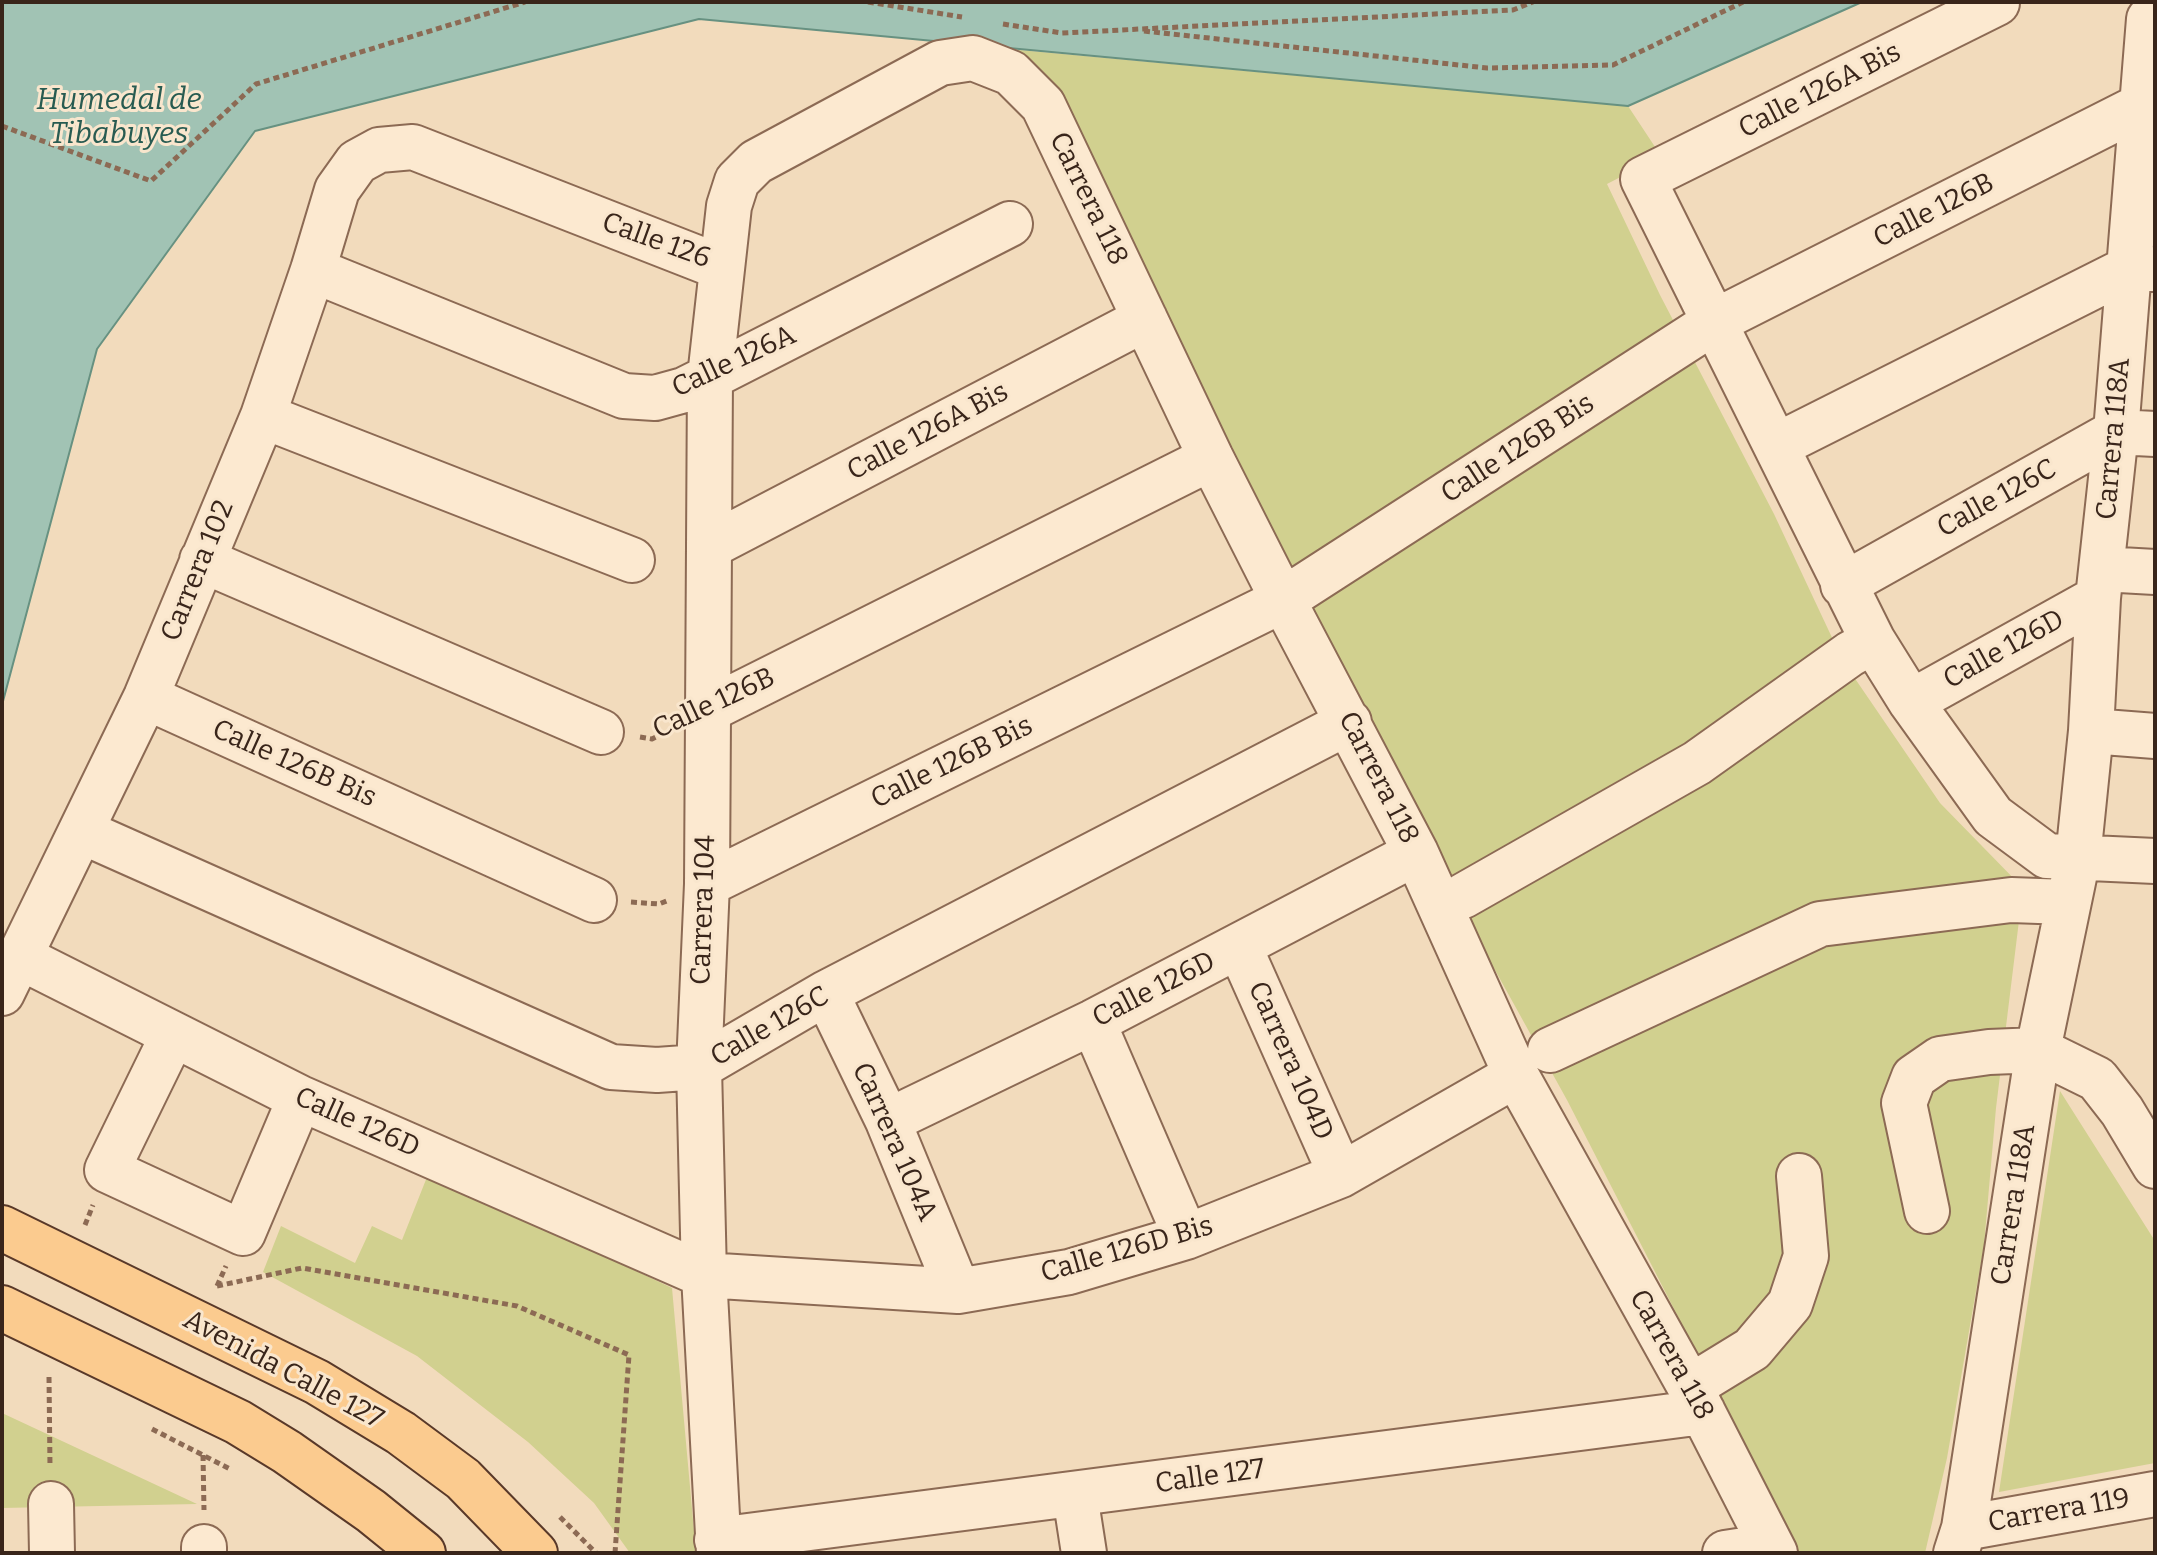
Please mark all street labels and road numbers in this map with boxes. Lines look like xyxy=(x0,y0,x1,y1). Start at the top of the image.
street label: Calle 126A Bis xyxy=(1733,36,1907,146)
street label: Carrera 118 xyxy=(1041,127,1135,271)
street label: Calle 126B xyxy=(1868,166,2000,256)
street label: Calle 126 xyxy=(597,206,715,276)
street label: Calle 126A xyxy=(667,319,801,405)
street label: Carrera 118A xyxy=(2090,357,2138,521)
street label: Calle 126A Bis xyxy=(842,375,1014,489)
street label: Calle 126B Bis xyxy=(1435,387,1601,511)
street label: Calle 126C xyxy=(1932,453,2062,545)
street label: Carrera 102 xyxy=(155,496,241,646)
street label: Calle 126D xyxy=(1938,603,2070,697)
street label: Calle 126B xyxy=(648,661,780,747)
street label: Carrera 118 xyxy=(1330,706,1426,850)
street label: Calle 126B Bis xyxy=(866,709,1038,817)
street label: Calle 126B Bis xyxy=(207,713,381,815)
street label: Carrera 104 xyxy=(685,835,723,985)
street label: Calle 126D xyxy=(1087,945,1221,1035)
street label: Carrera 104D xyxy=(1240,977,1340,1145)
street label: Calle 126C xyxy=(705,980,835,1074)
street label: Carrera 104A xyxy=(844,1058,944,1226)
street label: Calle 126D xyxy=(289,1081,425,1165)
street label: Carrera 118A xyxy=(1985,1122,2043,1288)
street label: Calle 126D Bis xyxy=(1037,1209,1217,1291)
street label: Carrera 118 xyxy=(1621,1284,1721,1426)
street label: Avenida Calle 127 xyxy=(177,1303,389,1437)
street label: Calle 127 xyxy=(1153,1453,1267,1501)
street label: Carrera 119 xyxy=(1985,1482,2133,1540)

